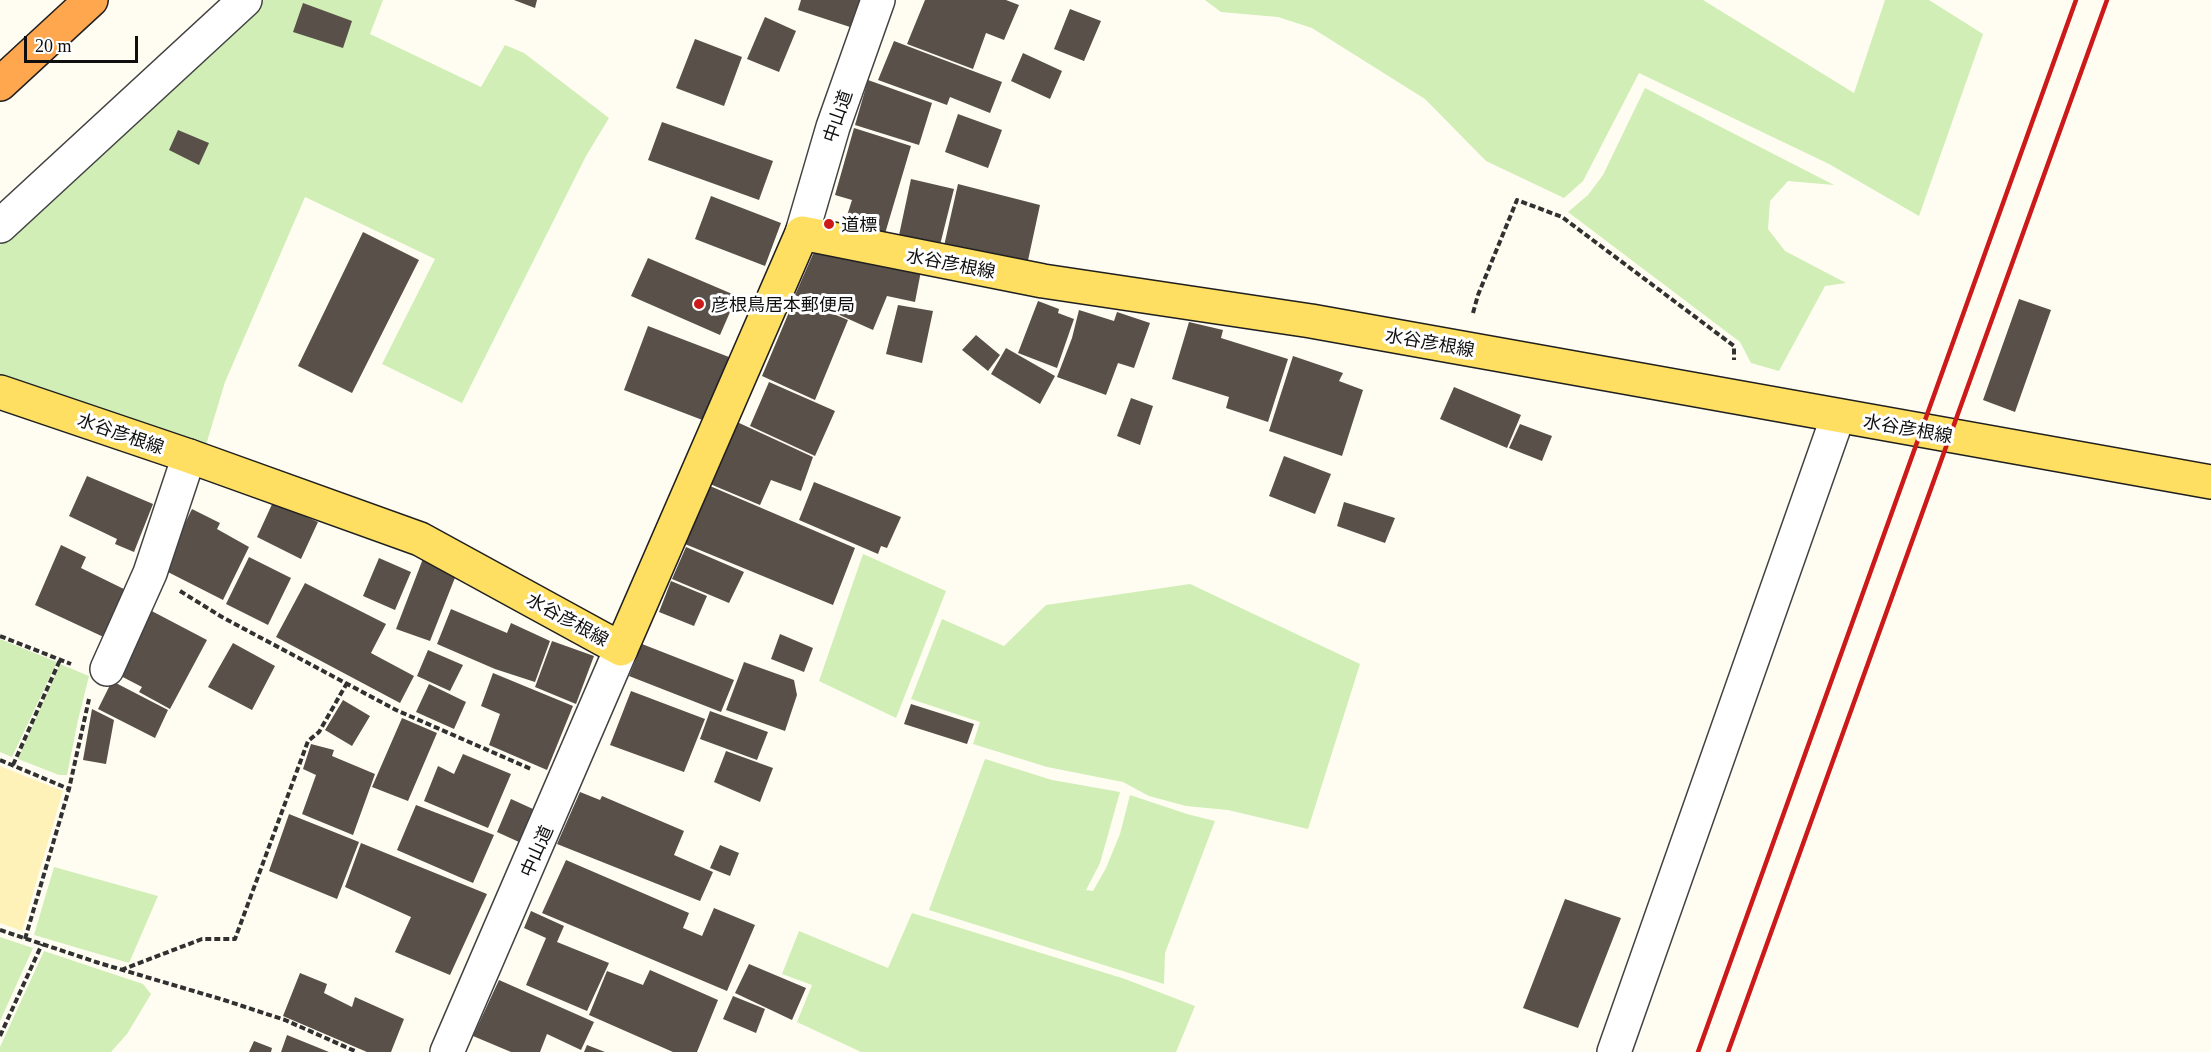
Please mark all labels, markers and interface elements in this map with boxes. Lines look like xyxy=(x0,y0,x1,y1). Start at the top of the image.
scale bar xyxy=(27,24,141,62)
text: 20 m xyxy=(35,36,72,56)
street label: 中山道 xyxy=(818,87,856,145)
place label: 道標 xyxy=(841,213,877,235)
marker: 道標 xyxy=(822,217,836,231)
street label: 水谷彦根線 xyxy=(905,244,997,282)
place label: 彦根鳥居本郵便局 xyxy=(711,293,855,315)
marker: 彦根鳥居本郵便局 xyxy=(692,297,706,311)
street label: 水谷彦根線 xyxy=(1384,324,1476,360)
street label: 水谷彦根線 xyxy=(75,408,167,458)
street label: 水谷彦根線 xyxy=(1862,410,1954,446)
street label: 水谷彦根線 xyxy=(523,588,613,650)
street label: 中山道 xyxy=(515,822,557,880)

